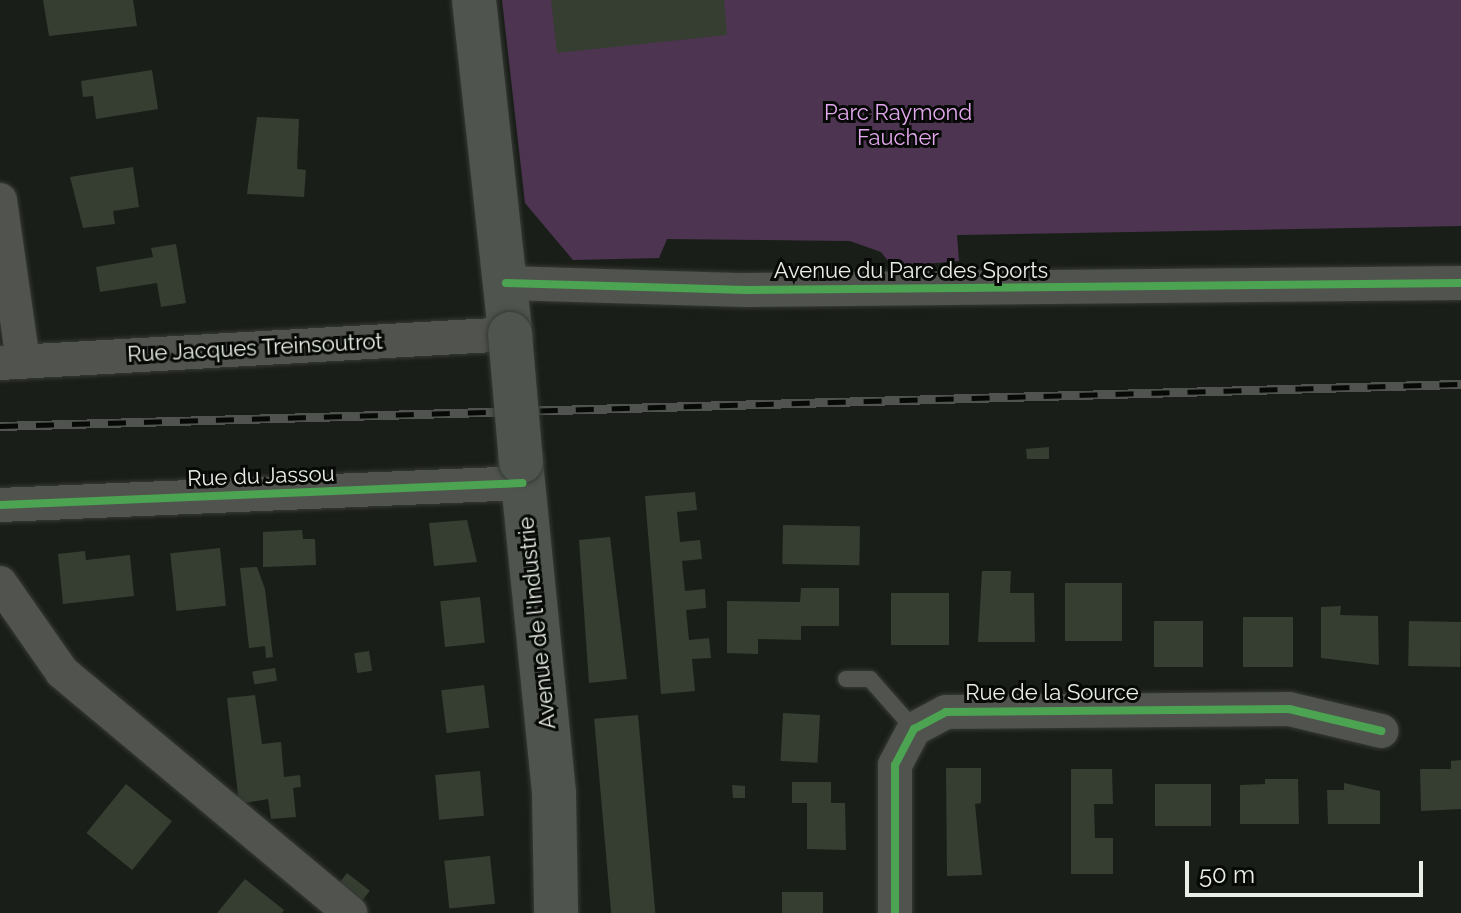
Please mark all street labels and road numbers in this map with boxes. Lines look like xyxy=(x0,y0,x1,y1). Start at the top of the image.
street label: Avenue du Parc des Sports xyxy=(774,258,1048,284)
street label: Rue Jacques Treinsoutrot xyxy=(126,328,384,368)
street label: Rue du Jassou xyxy=(187,460,335,492)
street label: Avenue de l'Industrie xyxy=(513,515,561,731)
street label: Rue de la Source xyxy=(965,680,1139,706)

